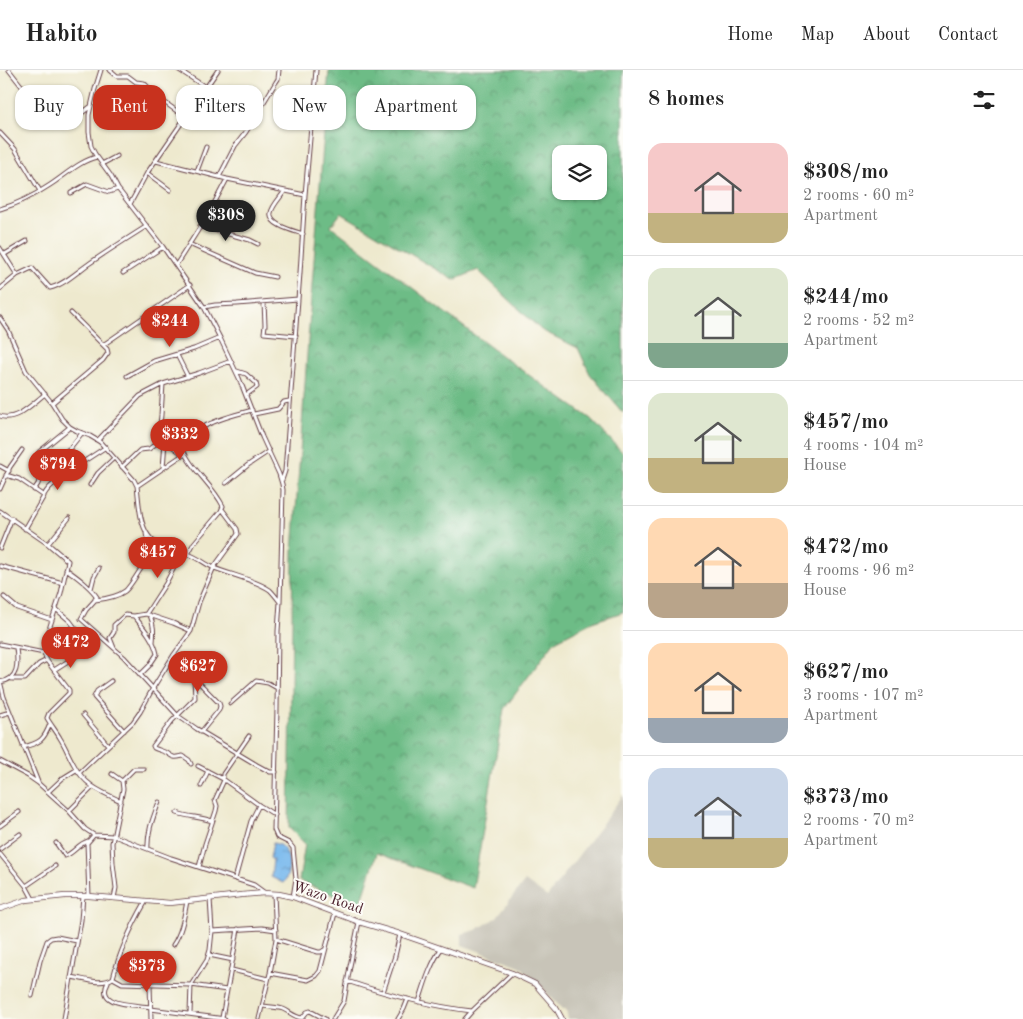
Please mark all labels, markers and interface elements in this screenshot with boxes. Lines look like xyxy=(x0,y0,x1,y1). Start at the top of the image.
text: Habito xyxy=(25,23,98,47)
text: Home xyxy=(727,26,773,44)
text: Map xyxy=(801,26,834,44)
text: About xyxy=(862,26,910,44)
text: Contact xyxy=(938,26,998,44)
chip: Buy xyxy=(15,85,83,130)
chip: Rent xyxy=(93,85,166,130)
chip: Filters xyxy=(176,85,263,130)
chip: New xyxy=(273,85,346,130)
chip: Apartment xyxy=(356,85,476,130)
icon: filters xyxy=(970,86,998,114)
text: 8 homes xyxy=(648,89,724,110)
map controls xyxy=(552,145,607,200)
button: layers xyxy=(552,145,607,200)
text: $308/mo xyxy=(803,162,889,183)
icon: home xyxy=(688,163,748,223)
text: 2 rooms · 60 m² xyxy=(803,188,914,204)
pin: $308 xyxy=(196,200,256,242)
text: $308 xyxy=(207,208,245,224)
text: Apartment xyxy=(803,208,878,224)
text: $244/mo xyxy=(803,287,889,308)
icon: home xyxy=(688,288,748,348)
pin: $244 xyxy=(140,306,200,348)
text: 2 rooms · 52 m² xyxy=(803,313,914,329)
text: $244 xyxy=(151,314,189,330)
text: Apartment xyxy=(803,333,878,349)
text: $457/mo xyxy=(803,412,889,433)
icon: home xyxy=(688,413,748,473)
pin: $332 xyxy=(150,418,210,461)
text: $332 xyxy=(161,427,199,443)
text: 4 rooms · 104 m² xyxy=(803,438,923,454)
pin: $794 xyxy=(28,448,88,491)
text: $794 xyxy=(39,457,77,473)
text: House xyxy=(803,458,846,474)
pin: $457 xyxy=(128,536,188,579)
text: $472/mo xyxy=(803,537,889,558)
icon: home xyxy=(688,538,748,598)
text: $457 xyxy=(139,545,177,561)
text: 4 rooms · 96 m² xyxy=(803,563,914,579)
text: House xyxy=(803,583,846,599)
pin: $472 xyxy=(41,626,101,669)
text: $472 xyxy=(52,635,90,651)
pin: $627 xyxy=(168,650,228,693)
text: $627 xyxy=(179,659,217,675)
text: $627/mo xyxy=(803,662,889,683)
icon: home xyxy=(688,663,748,723)
text: 3 rooms · 107 m² xyxy=(803,688,923,704)
text: Apartment xyxy=(803,708,878,724)
text: $373/mo xyxy=(803,787,889,808)
icon: home xyxy=(688,788,748,848)
text: 2 rooms · 70 m² xyxy=(803,813,914,829)
text: Apartment xyxy=(803,833,878,849)
street label: Wazo Road xyxy=(290,879,365,918)
pin: $373 xyxy=(117,950,177,993)
text: $373 xyxy=(128,959,166,975)

